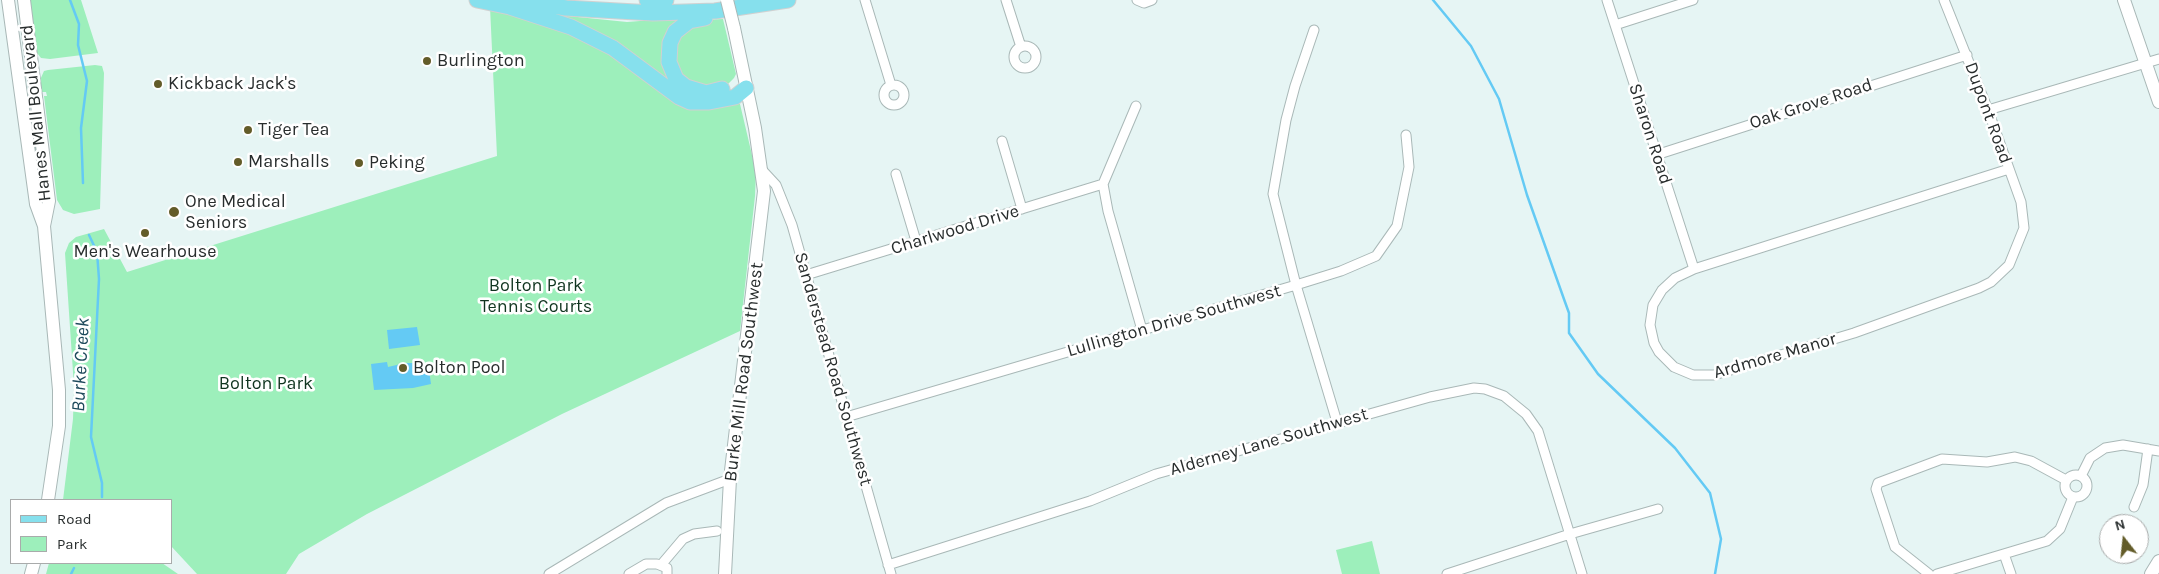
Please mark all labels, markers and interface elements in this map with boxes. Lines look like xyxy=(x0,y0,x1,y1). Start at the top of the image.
street label: Hanes Mall Boulevard xyxy=(16,24,56,202)
place label: Burlington xyxy=(437,50,524,72)
marker: Burlington xyxy=(421,55,433,67)
street label: Dupont Road xyxy=(1960,59,2016,167)
place label: Kickback Jack's xyxy=(168,73,297,95)
street label: Oak Grove Road xyxy=(1747,74,1875,134)
marker: Kickback Jack's xyxy=(152,78,164,90)
street label: Sharon Road xyxy=(1624,81,1676,187)
place label: Tiger Tea xyxy=(258,119,329,141)
marker: Tiger Tea xyxy=(242,124,254,136)
place label: Marshalls xyxy=(248,151,329,173)
place label: Peking xyxy=(369,152,425,174)
marker: Marshalls xyxy=(232,156,244,168)
marker: Peking xyxy=(353,157,365,169)
place label: One Medical Seniors xyxy=(185,191,286,233)
street label: Charlwood Drive xyxy=(888,200,1022,260)
marker: One Medical Seniors xyxy=(167,205,181,219)
marker: Men's Wearhouse xyxy=(139,227,151,239)
place label: Men's Wearhouse xyxy=(73,241,217,263)
street label: Sanderstead Road Southwest xyxy=(789,250,877,488)
street label: Burke Mill Road Southwest xyxy=(720,261,768,483)
park label: Bolton Park Tennis Courts xyxy=(480,275,592,318)
street label: Lullington Drive Southwest xyxy=(1065,280,1283,362)
water label: Burke Creek xyxy=(67,317,95,413)
street label: Ardmore Manor xyxy=(1711,328,1839,384)
place label: Bolton Pool xyxy=(413,357,505,379)
marker: Bolton Pool xyxy=(397,362,409,374)
park label: Bolton Park xyxy=(219,373,313,395)
street label: Alderney Lane Southwest xyxy=(1167,403,1371,481)
legend xyxy=(10,499,172,564)
text: Road xyxy=(57,510,92,528)
north arrow xyxy=(2099,514,2149,564)
text: N xyxy=(2113,516,2127,535)
text: Park xyxy=(57,535,87,553)

